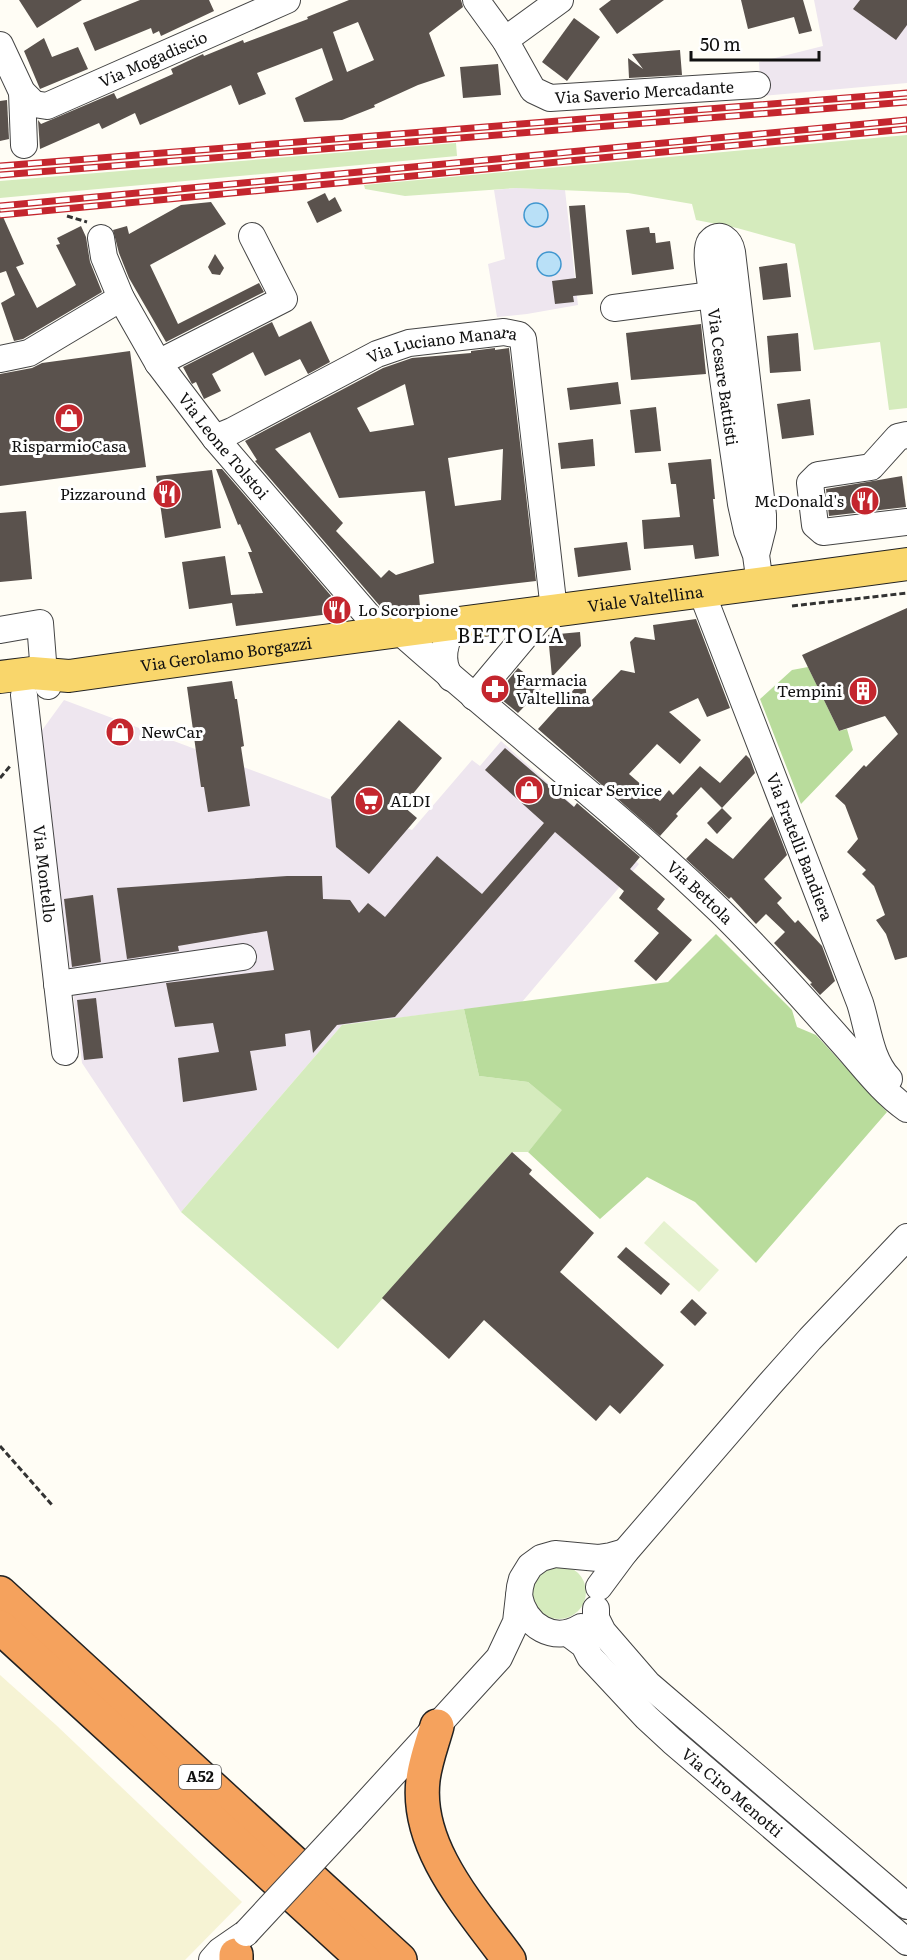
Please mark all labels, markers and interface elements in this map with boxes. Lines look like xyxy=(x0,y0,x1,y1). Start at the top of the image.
street label: Via Mogadiscio xyxy=(95,24,211,93)
scale bar xyxy=(691,24,818,62)
text: 50 m xyxy=(700,30,741,57)
street label: Via Saverio Mercadante xyxy=(554,73,735,109)
street label: Via Cesare Battisti xyxy=(703,307,745,447)
street label: Via Luciano Manara xyxy=(362,319,520,368)
street label: Via Leone Tolstoi xyxy=(173,387,275,504)
shop icon: RisparmioCasa xyxy=(53,402,85,434)
place label: RisparmioCasa xyxy=(11,433,127,457)
restaurant icon: Pizzaround xyxy=(151,478,183,510)
place label: Pizzaround xyxy=(60,481,146,505)
restaurant icon: McDonald's xyxy=(849,485,881,517)
place label: McDonald's xyxy=(754,488,844,512)
street label: Viale Valtellina xyxy=(586,578,705,617)
restaurant icon: Lo Scorpione xyxy=(321,594,353,626)
place label: Lo Scorpione xyxy=(358,597,458,621)
district label: BETTOLA xyxy=(457,619,565,649)
street label: Via Gerolamo Borgazzi xyxy=(139,630,313,677)
place label: Farmacia Valtellina xyxy=(516,667,591,709)
pharmacy icon: Farmacia Valtellina xyxy=(479,673,511,705)
building icon: Tempini xyxy=(847,675,879,707)
place label: Tempini xyxy=(777,678,842,702)
shop icon: NewCar xyxy=(104,716,136,748)
place label: NewCar xyxy=(141,719,203,743)
street label: Via Fratelli Bandiera xyxy=(761,769,840,924)
shop icon: Unicar Service xyxy=(513,774,545,806)
place label: Unicar Service xyxy=(550,777,662,801)
supermarket icon: ALDI xyxy=(353,785,385,817)
place label: ALDI xyxy=(390,788,431,812)
street label: Via Montello xyxy=(28,824,63,924)
street label: Via Bettola xyxy=(662,854,740,929)
street label: Via Ciro Menotti xyxy=(677,1741,789,1842)
road number: A52 xyxy=(179,1765,221,1789)

